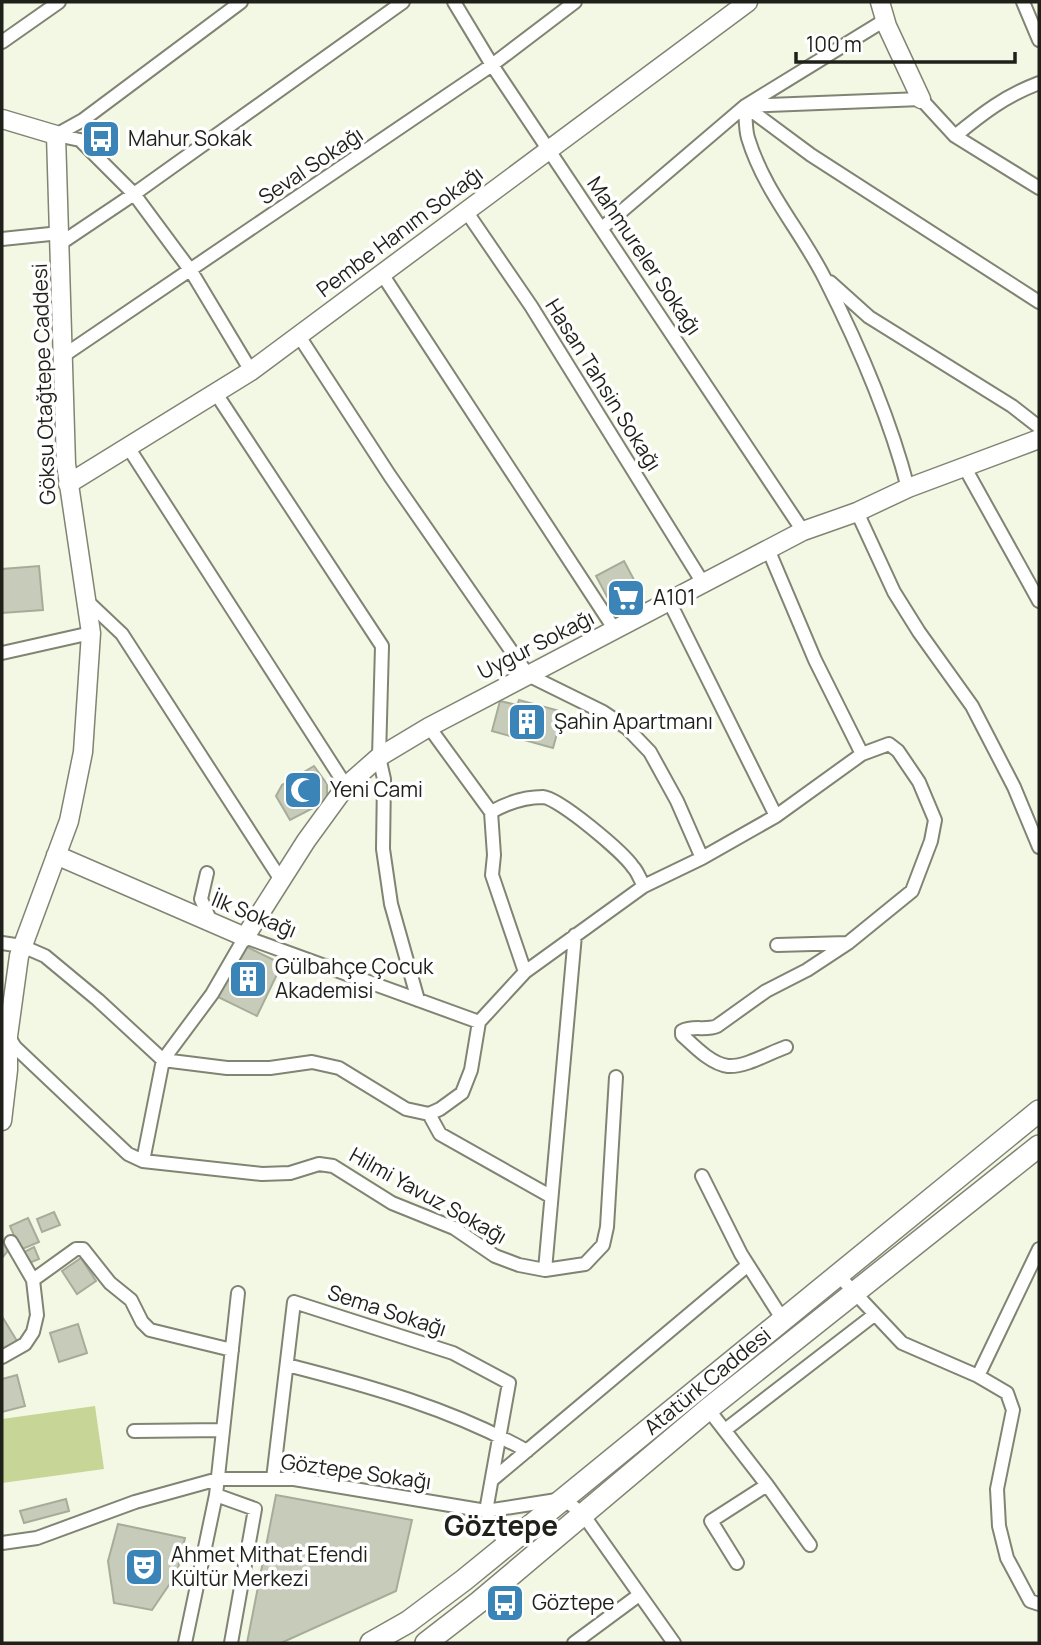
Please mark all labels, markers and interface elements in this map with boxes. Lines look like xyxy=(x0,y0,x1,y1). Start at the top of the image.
scale bar xyxy=(796,21,1015,65)
text: 100 m xyxy=(806,30,862,58)
bus stop icon: Mahur Sokak xyxy=(80,118,122,160)
street label: Seval Sokağı xyxy=(253,120,368,210)
place label: Mahur Sokak xyxy=(128,124,252,152)
street label: Pembe Hanım Sokağı xyxy=(311,159,488,303)
street label: Mahmureler Sokağı xyxy=(581,171,708,340)
street label: Göksu Otağtepe Caddesi xyxy=(25,263,61,505)
street label: Hasan Tahsin Sokağı xyxy=(540,293,668,476)
supermarket icon: A101 xyxy=(605,577,647,619)
place label: A101 xyxy=(653,583,696,611)
street label: Uygur Sokağı xyxy=(473,603,598,685)
building icon: Şahin Apartmanı xyxy=(506,701,548,743)
place label: Şahin Apartmanı xyxy=(554,707,713,735)
mosque icon: Yeni Cami xyxy=(282,769,324,811)
place label: Yeni Cami xyxy=(330,775,423,803)
street label: İlk Sokağı xyxy=(208,884,301,944)
place label: Gülbahçe Çocuk Akademisi xyxy=(275,952,434,1004)
building icon: Gülbahçe Çocuk Akademisi xyxy=(227,958,269,1000)
street label: Hilmi Yavuz Sokağı xyxy=(345,1140,512,1250)
street label: Sema Sokağı xyxy=(324,1278,450,1342)
street label: Atatürk Caddesi xyxy=(638,1320,776,1441)
street label: Göztepe Sokağı xyxy=(279,1447,433,1495)
district label: Göztepe xyxy=(444,1506,558,1544)
place label: Ahmet Mithat Efendi Kültür Merkezi xyxy=(171,1540,368,1592)
theatre icon: Ahmet Mithat Efendi Kültür Merkezi xyxy=(123,1546,165,1588)
bus stop icon: Göztepe xyxy=(484,1582,526,1624)
place label: Göztepe xyxy=(532,1588,615,1616)

